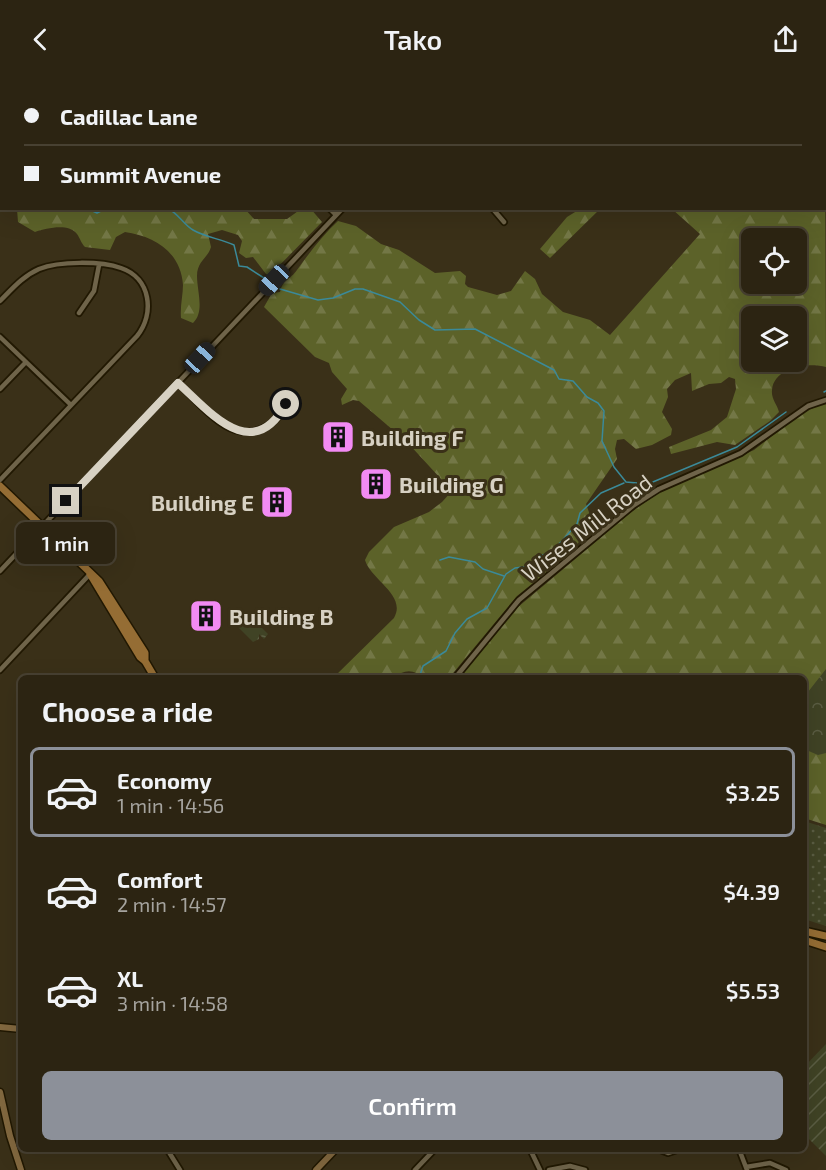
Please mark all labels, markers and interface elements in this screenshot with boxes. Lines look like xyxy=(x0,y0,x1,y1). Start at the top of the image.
icon: back xyxy=(24,23,57,56)
text: Tako xyxy=(384,23,442,55)
icon: share xyxy=(769,23,802,56)
text: Cadillac Lane xyxy=(60,103,198,129)
text: Summit Avenue xyxy=(60,161,221,187)
map controls xyxy=(741,228,807,372)
button: locate xyxy=(741,228,807,294)
car xyxy=(255,261,293,299)
button: layers xyxy=(741,306,807,372)
car xyxy=(181,339,219,377)
route start xyxy=(272,390,299,417)
building icon: Building F xyxy=(320,419,356,455)
place label: Building F xyxy=(361,424,464,450)
building icon: Building G xyxy=(358,466,394,502)
street label: Wises Mill Road xyxy=(516,468,656,586)
place label: Building G xyxy=(399,471,504,497)
building icon: Building E xyxy=(259,484,295,520)
route end xyxy=(52,487,79,514)
place label: Building E xyxy=(151,489,254,515)
callout: 1 min xyxy=(16,522,116,564)
text: 1 min xyxy=(42,531,89,555)
building icon: Building B xyxy=(188,598,224,634)
place label: Building B xyxy=(229,603,333,629)
text: Choose a ride xyxy=(42,695,213,727)
icon: car xyxy=(45,765,99,819)
text: Economy xyxy=(117,767,212,793)
text: $3.25 xyxy=(725,779,780,805)
text: 1 min · 14:56 xyxy=(117,793,224,817)
icon: car xyxy=(45,864,99,918)
text: Comfort xyxy=(117,866,202,892)
text: $4.39 xyxy=(723,878,780,904)
text: 2 min · 14:57 xyxy=(117,892,226,916)
icon: car xyxy=(45,963,99,1017)
text: XL xyxy=(117,965,143,991)
text: $5.53 xyxy=(726,977,780,1003)
text: 3 min · 14:58 xyxy=(117,991,228,1015)
button: Confirm xyxy=(42,1071,783,1140)

